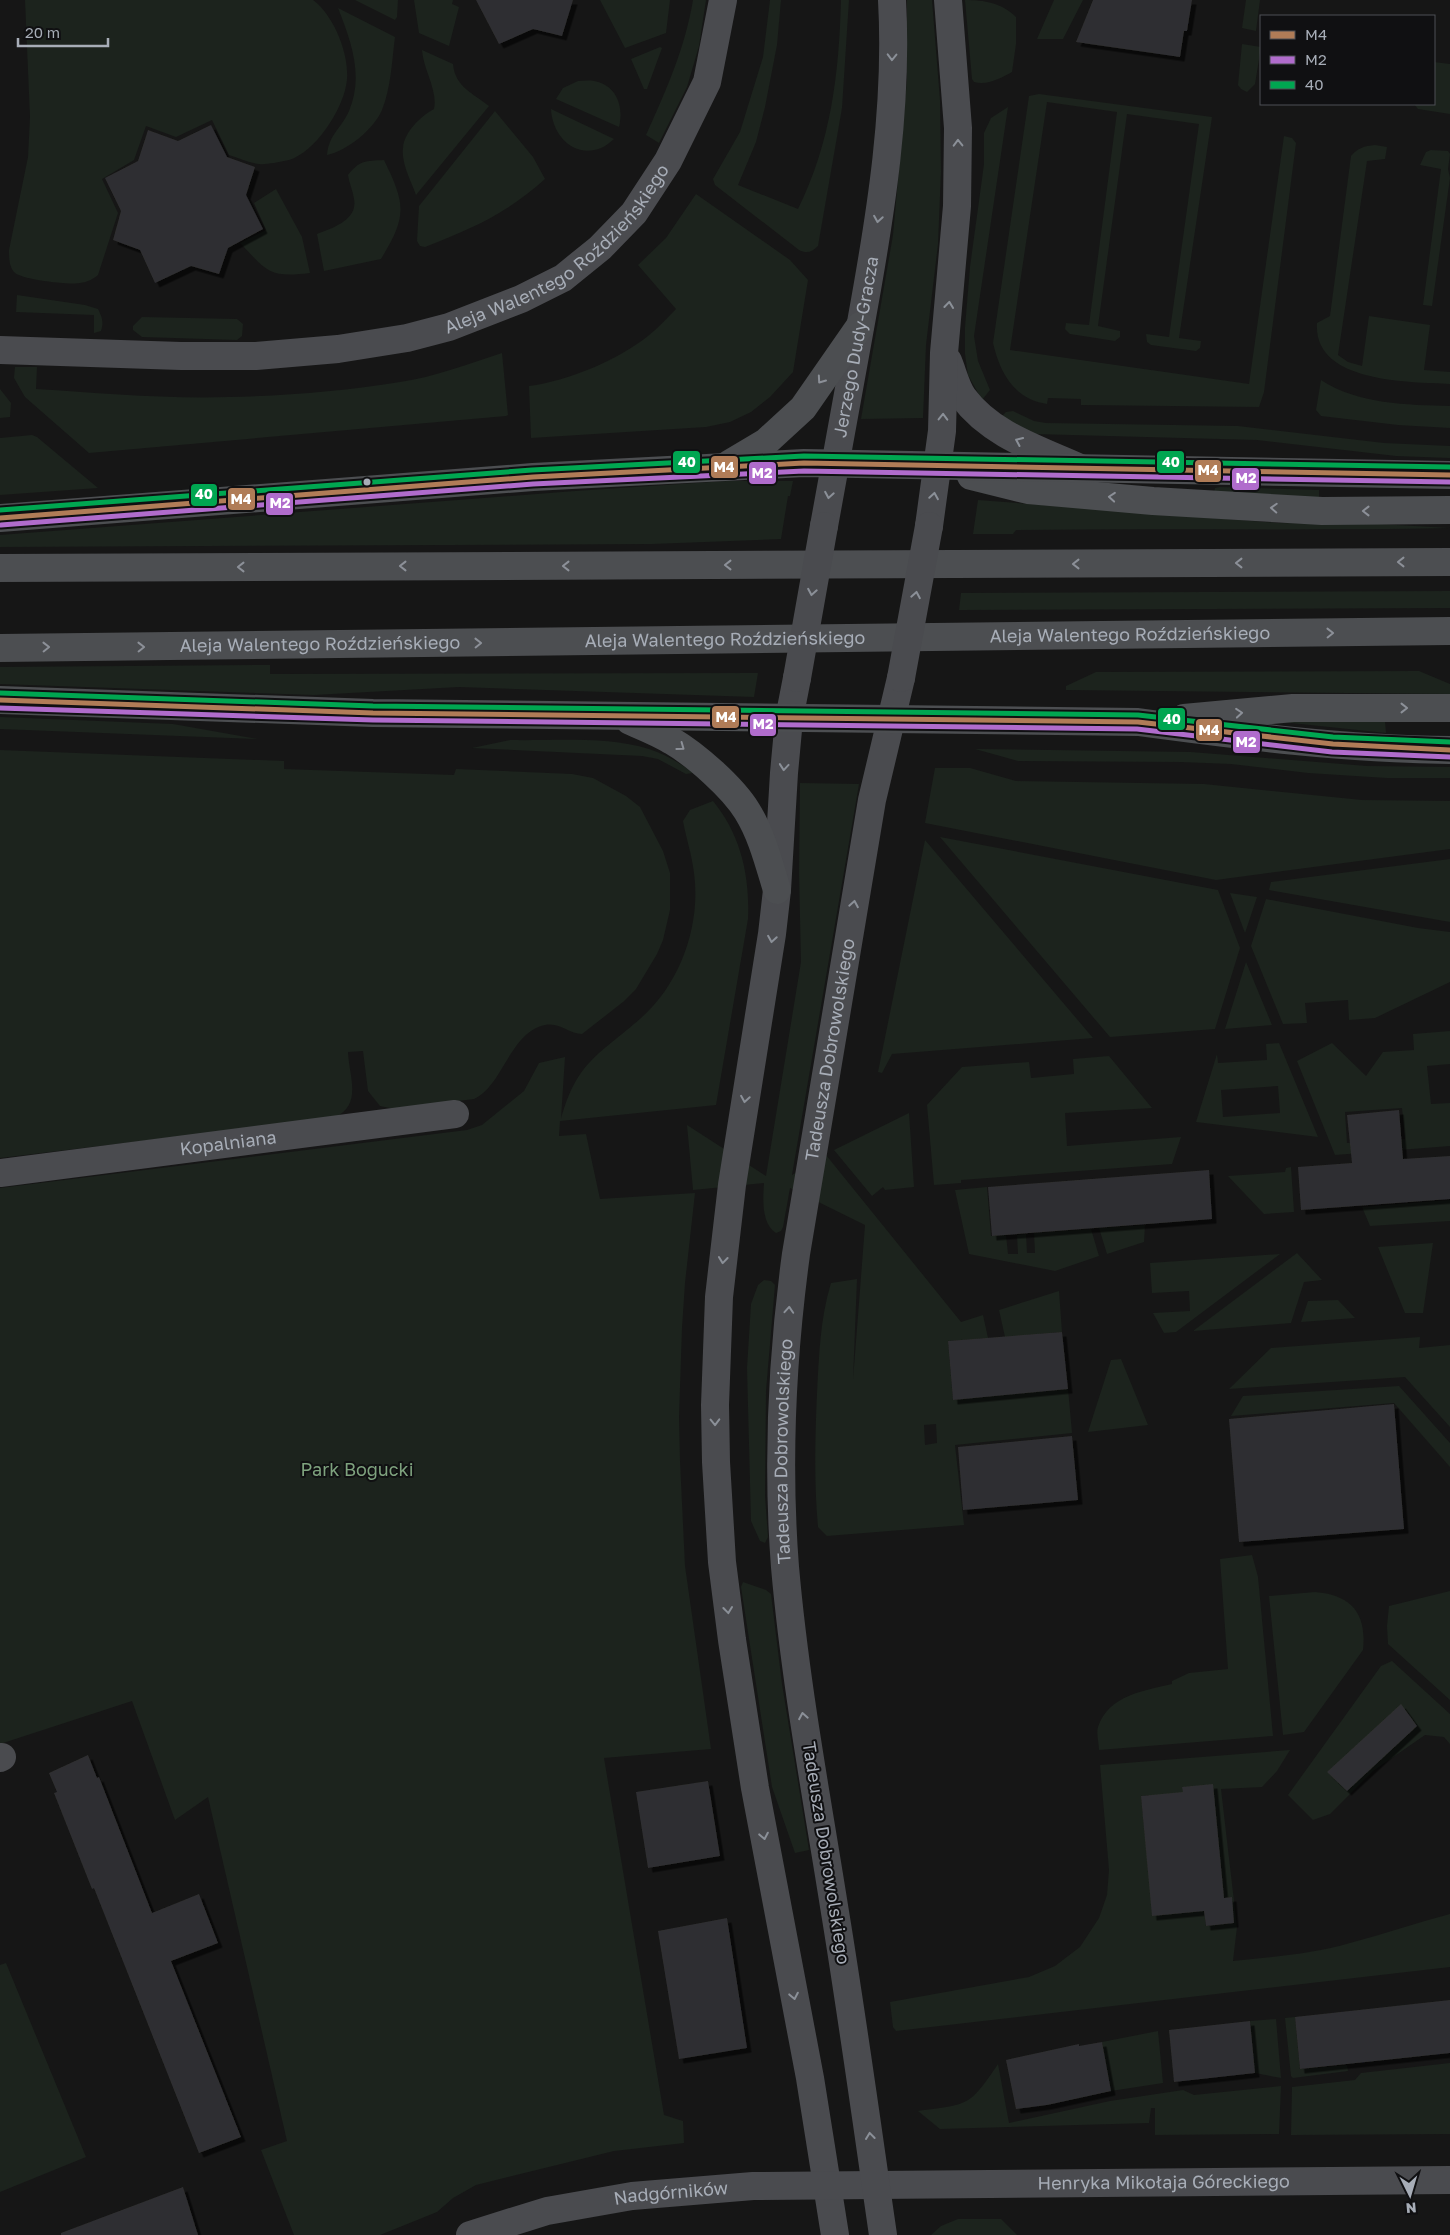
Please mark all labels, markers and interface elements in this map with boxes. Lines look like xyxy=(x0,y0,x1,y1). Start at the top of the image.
scale bar xyxy=(18,15,108,47)
legend xyxy=(1260,15,1435,105)
text: 20 m xyxy=(25,23,60,41)
text: M4 xyxy=(1305,25,1327,43)
text: M2 xyxy=(1305,50,1327,68)
one-way arrow xyxy=(887,54,897,61)
text: 40 xyxy=(1305,75,1323,93)
one-way arrow xyxy=(953,138,963,146)
street label: Aleja Walentego Roździeńskiego xyxy=(441,160,673,338)
one-way arrow xyxy=(874,215,884,223)
street label: Jerzego Dudy-Gracza xyxy=(828,255,882,439)
one-way arrow xyxy=(943,300,954,308)
one-way arrow xyxy=(819,374,827,383)
one-way arrow xyxy=(937,413,948,421)
one-way arrow xyxy=(1015,437,1024,448)
line badge: 40 xyxy=(672,450,701,474)
line badge: 40 xyxy=(1156,450,1185,474)
text: 40 xyxy=(678,453,696,470)
text: 40 xyxy=(1162,453,1180,470)
line badge: M4 xyxy=(710,455,739,479)
text: M4 xyxy=(713,458,735,475)
line badge: M4 xyxy=(1194,459,1222,483)
line badge: M2 xyxy=(748,461,777,485)
text: M4 xyxy=(1197,461,1219,478)
text: M2 xyxy=(752,464,773,481)
line badge: M2 xyxy=(1231,467,1260,491)
text: M2 xyxy=(1236,469,1257,486)
unlabelled marker xyxy=(362,477,372,487)
line badge: 40 xyxy=(190,483,218,507)
text: 40 xyxy=(195,485,213,502)
line badge: M4 xyxy=(227,487,256,511)
text: M4 xyxy=(230,490,252,507)
one-way arrow xyxy=(825,490,835,499)
one-way arrow xyxy=(928,491,938,500)
line badge: M2 xyxy=(265,492,294,516)
one-way arrow xyxy=(1107,492,1115,503)
text: M2 xyxy=(270,494,291,511)
one-way arrow xyxy=(1269,502,1277,513)
one-way arrow xyxy=(1362,506,1370,516)
one-way arrow xyxy=(1397,557,1405,567)
one-way arrow xyxy=(1072,558,1080,569)
one-way arrow xyxy=(1235,558,1242,568)
one-way arrow xyxy=(724,560,732,570)
one-way arrow xyxy=(399,561,406,571)
one-way arrow xyxy=(561,561,569,571)
one-way arrow xyxy=(236,562,244,572)
one-way arrow xyxy=(808,587,818,596)
one-way arrow xyxy=(911,591,921,600)
street label: Aleja Walentego Roździeńskiego xyxy=(990,621,1270,646)
street label: Aleja Walentego Roździeńskiego xyxy=(585,626,865,651)
one-way arrow xyxy=(1326,628,1334,638)
street label: Aleja Walentego Roździeńskiego xyxy=(180,631,460,656)
one-way arrow xyxy=(475,638,483,649)
one-way arrow xyxy=(137,641,145,652)
one-way arrow xyxy=(42,642,50,653)
one-way arrow xyxy=(1401,703,1409,713)
line badge: M4 xyxy=(711,705,740,729)
line badge: 40 xyxy=(1157,707,1186,731)
one-way arrow xyxy=(1235,707,1243,718)
text: M4 xyxy=(715,708,737,725)
text: 40 xyxy=(1163,710,1181,727)
line badge: M2 xyxy=(749,713,777,737)
text: M2 xyxy=(753,715,774,732)
line badge: M4 xyxy=(1195,718,1223,742)
text: M4 xyxy=(1198,721,1220,738)
line badge: M2 xyxy=(1232,730,1261,754)
text: M2 xyxy=(1236,733,1257,750)
one-way arrow xyxy=(675,741,685,750)
one-way arrow xyxy=(779,764,790,772)
one-way arrow xyxy=(848,900,859,908)
one-way arrow xyxy=(767,934,777,943)
street label: Tadeusza Dobrowolskiego xyxy=(800,937,859,1163)
one-way arrow xyxy=(741,1095,751,1103)
street label: Kopalniana xyxy=(178,1125,278,1160)
one-way arrow xyxy=(717,1256,728,1264)
one-way arrow xyxy=(784,1306,795,1314)
street label: Tadeusza Dobrowolskiego xyxy=(769,1338,797,1565)
one-way arrow xyxy=(710,1418,721,1426)
park label: Park Bogucki xyxy=(300,1458,414,1480)
one-way arrow xyxy=(722,1607,733,1615)
one-way arrow xyxy=(799,1712,809,1721)
street label: Tadeusza Dobrowolskiego xyxy=(799,1740,855,1966)
one-way arrow xyxy=(758,1832,769,1840)
one-way arrow xyxy=(789,1991,799,2000)
one-way arrow xyxy=(865,2132,876,2140)
street label: Henryka Mikołaja Góreckiego xyxy=(1037,2169,1290,2194)
north arrow xyxy=(1385,2170,1435,2220)
street label: Nadgórników xyxy=(612,2176,729,2209)
text: N xyxy=(1405,2200,1417,2217)

